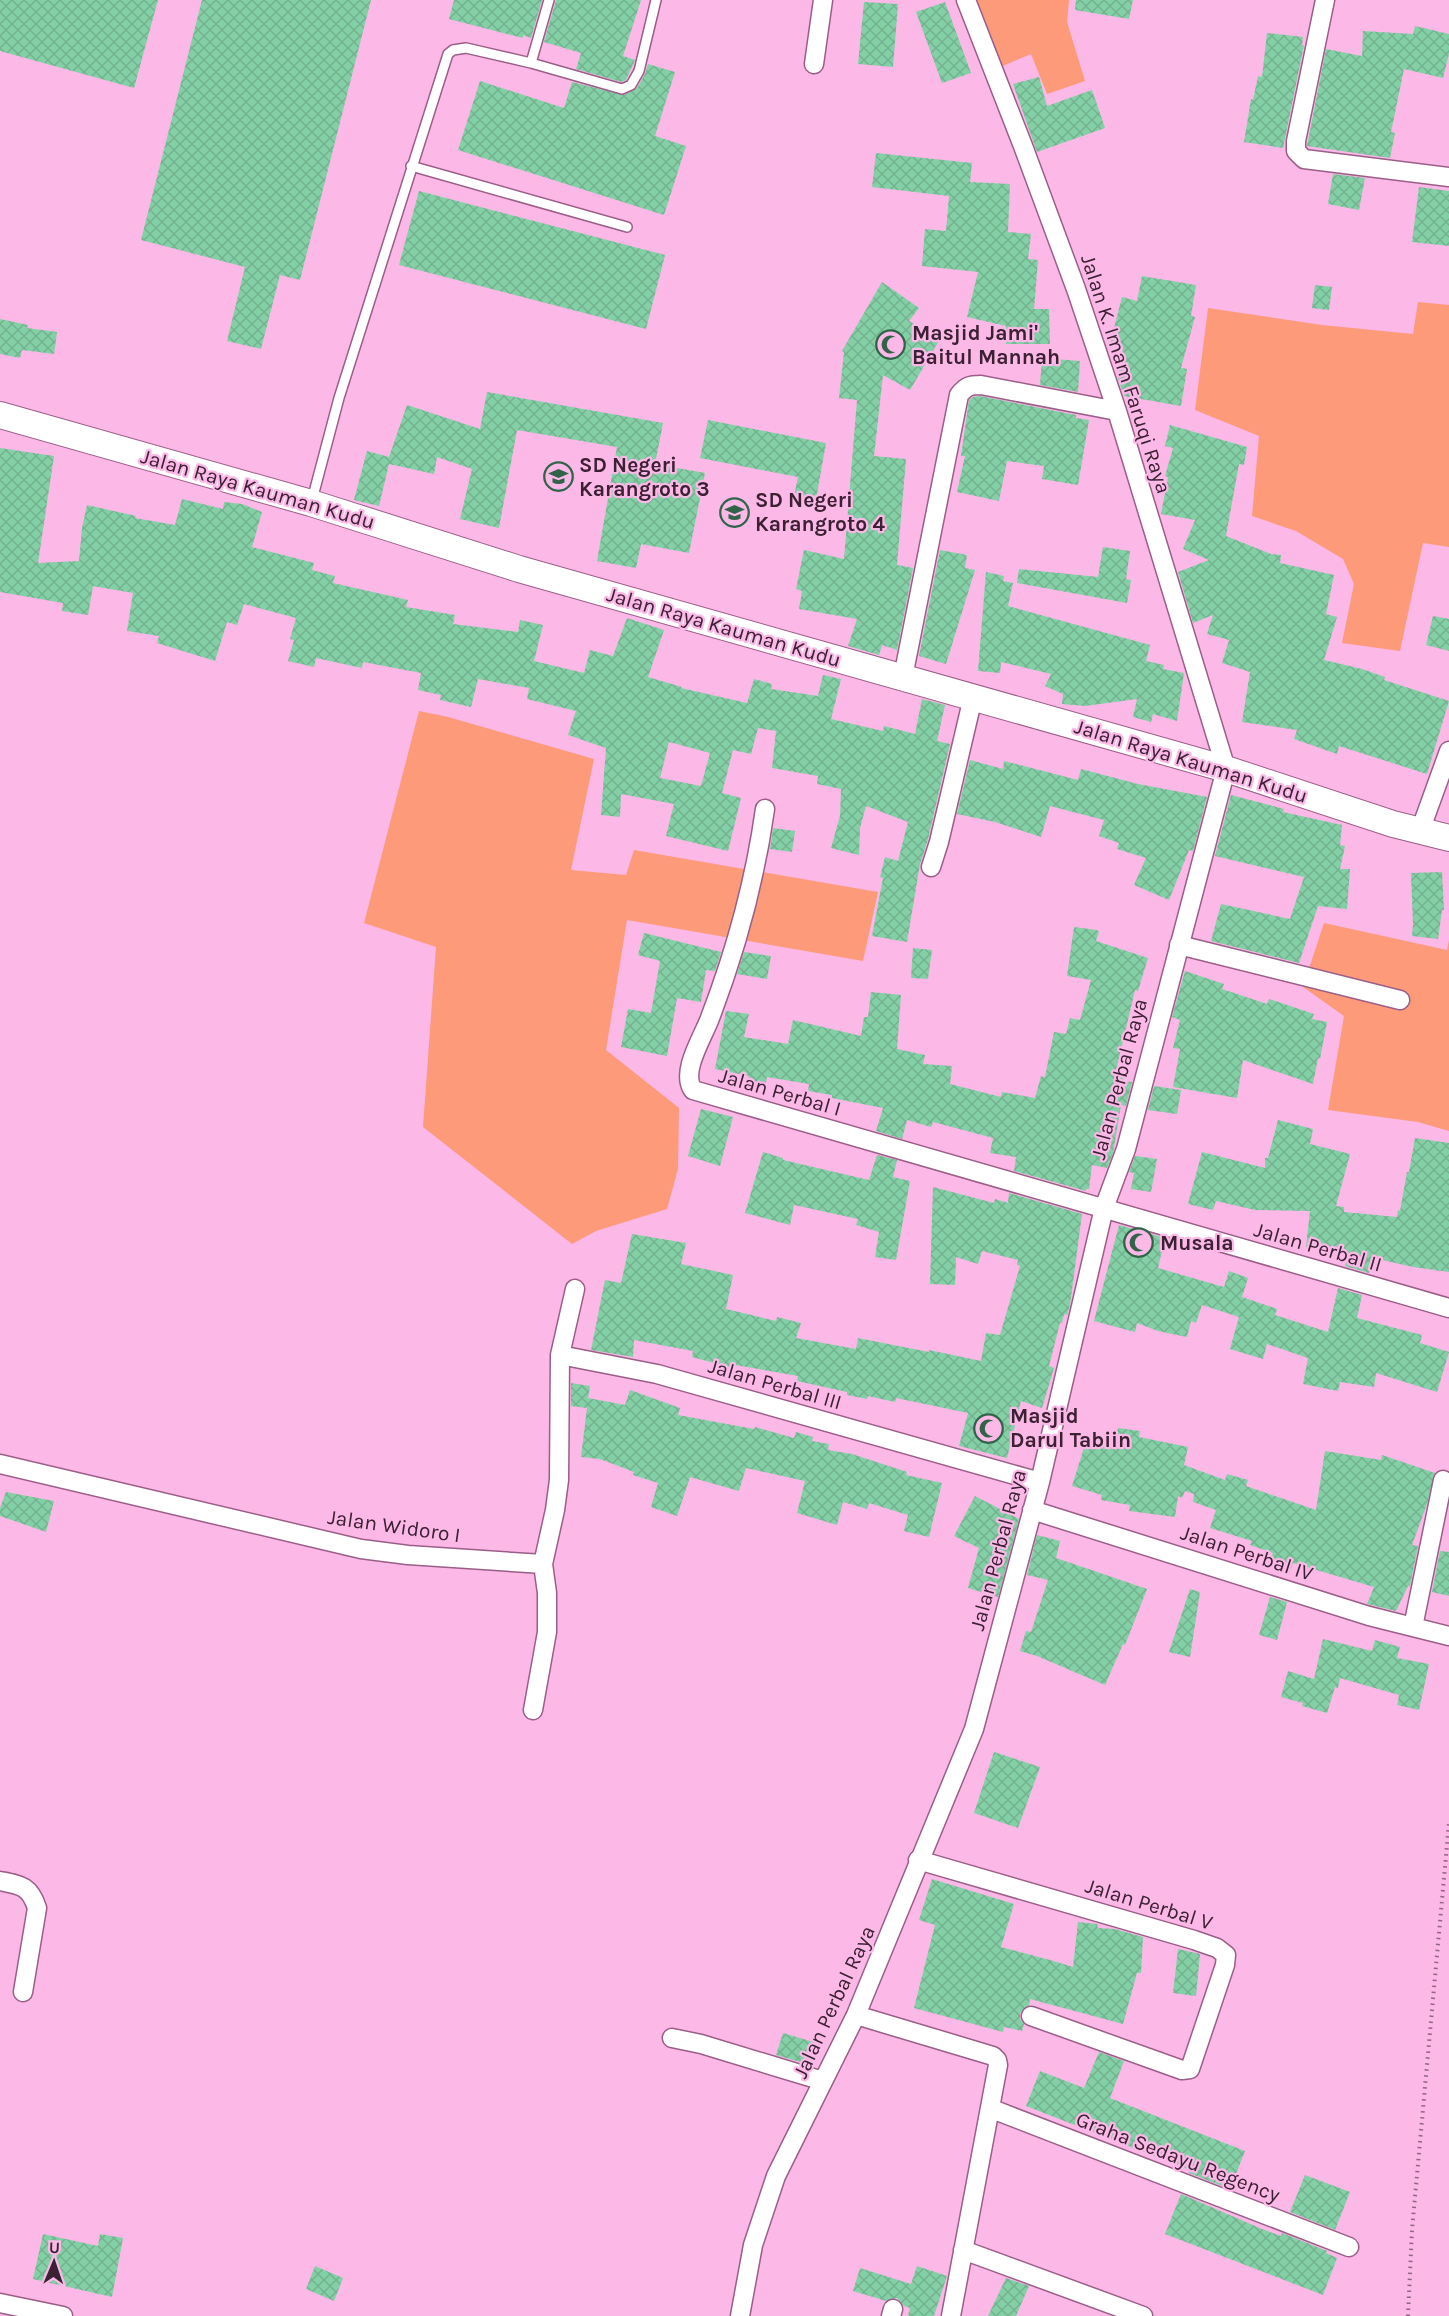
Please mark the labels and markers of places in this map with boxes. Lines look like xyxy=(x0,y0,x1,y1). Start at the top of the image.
place label: Masjid Jami' Baitul Mannah xyxy=(912,321,1060,369)
mosque icon: Masjid Jami' Baitul Mannah xyxy=(875,329,907,361)
place label: SD Negeri Karangroto 3 xyxy=(579,453,710,501)
school or university icon: SD Negeri Karangroto 3 xyxy=(542,461,574,493)
place label: SD Negeri Karangroto 4 xyxy=(755,488,885,536)
school or university icon: SD Negeri Karangroto 4 xyxy=(718,496,750,528)
mosque icon: Musala xyxy=(1123,1227,1155,1259)
place label: Musala xyxy=(1160,1231,1234,1255)
place label: Masjid Darul Tabiin xyxy=(1010,1404,1131,1452)
mosque icon: Masjid Darul Tabiin xyxy=(973,1412,1005,1444)

